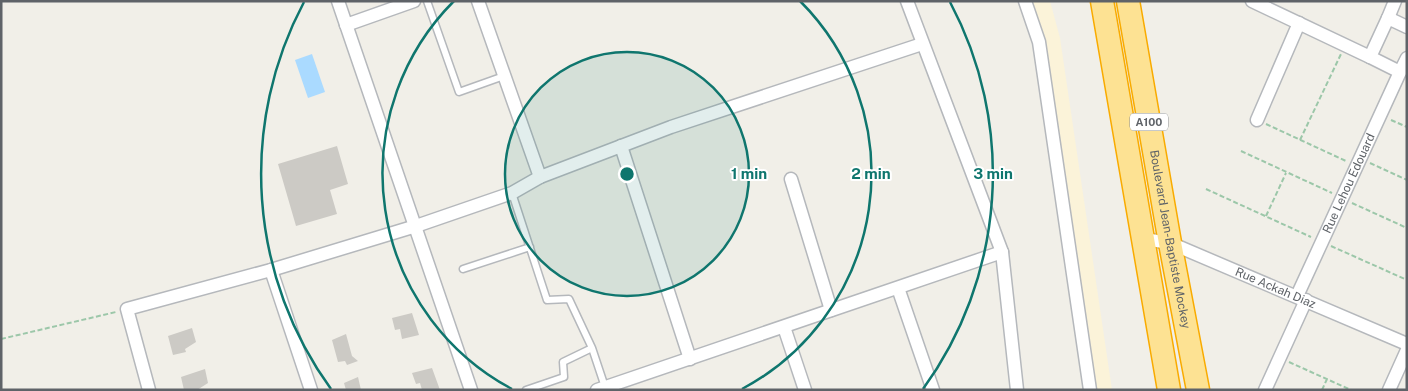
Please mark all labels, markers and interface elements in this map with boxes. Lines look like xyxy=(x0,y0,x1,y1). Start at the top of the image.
road number: A100 xyxy=(1130,114,1168,130)
street label: Rue Lehou Edouard xyxy=(1320,131,1378,236)
street label: Boulevard Jean-Baptiste Mockey xyxy=(1147,149,1193,330)
centre of rings xyxy=(618,165,636,183)
text: 1 min xyxy=(731,165,767,182)
text: 2 min xyxy=(851,165,891,182)
text: 3 min xyxy=(973,165,1013,182)
street label: Rue Ackah Diaz xyxy=(1233,265,1318,311)

